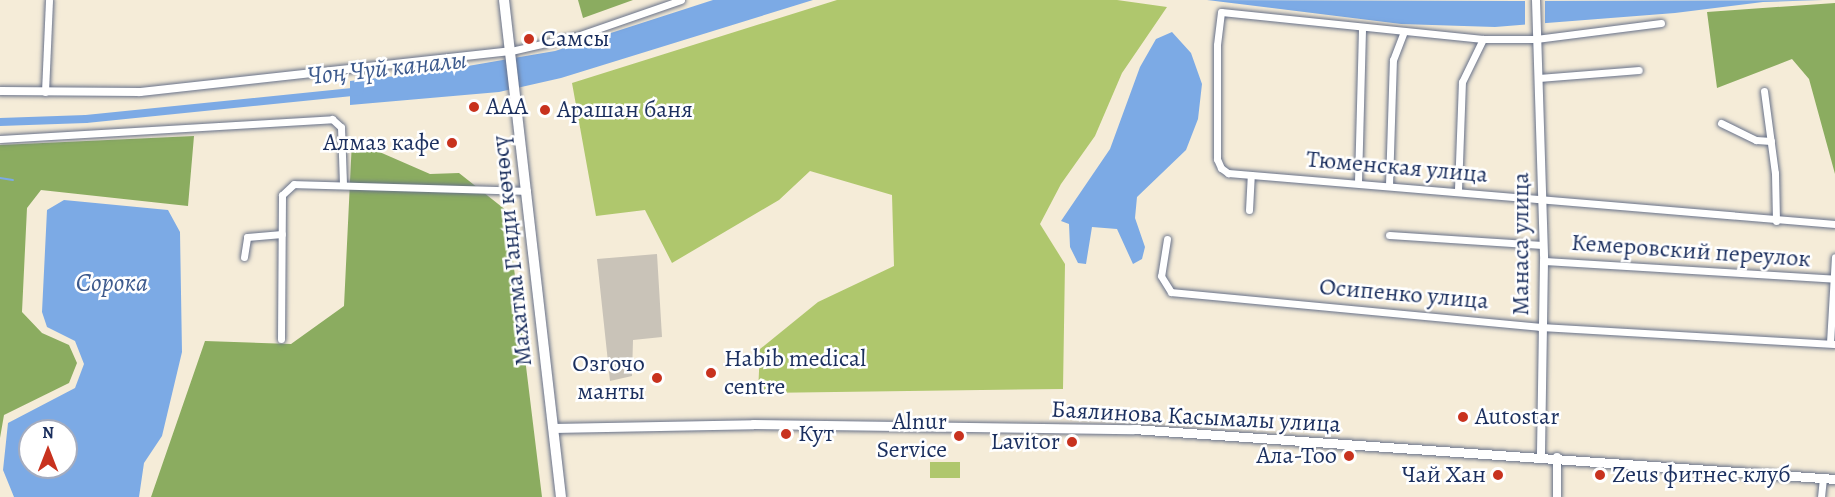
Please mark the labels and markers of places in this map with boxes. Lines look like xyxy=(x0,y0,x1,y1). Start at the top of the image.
place label: Самсы xyxy=(541,25,610,53)
marker: Самсы xyxy=(522,32,536,46)
place label: ААА xyxy=(486,93,528,121)
place label: Арашан баня xyxy=(557,96,693,124)
marker: ААА xyxy=(467,100,481,114)
marker: Арашан баня xyxy=(538,103,552,117)
place label: Алмаз кафе xyxy=(323,129,440,157)
marker: Алмаз кафе xyxy=(445,136,459,150)
place label: Habib medical centre xyxy=(724,345,866,401)
place label: Озгочо манты xyxy=(572,350,645,406)
marker: Habib medical centre xyxy=(702,364,720,382)
marker: Озгочо манты xyxy=(650,371,664,385)
place label: Autostar xyxy=(1475,403,1559,431)
place label: Alnur Service xyxy=(876,408,947,464)
marker: Autostar xyxy=(1456,410,1470,424)
place label: Кут xyxy=(798,420,834,448)
marker: Кут xyxy=(779,427,793,441)
place label: Lavitor xyxy=(991,428,1060,456)
marker: Alnur Service xyxy=(952,429,966,443)
marker: Lavitor xyxy=(1065,435,1079,449)
place label: Ала-Тоо xyxy=(1257,442,1337,470)
marker: Ала-Тоо xyxy=(1342,449,1356,463)
place label: Чай Хан xyxy=(1402,461,1486,489)
place label: Zeus фитнес клуб xyxy=(1612,461,1791,489)
marker: Чай Хан xyxy=(1491,468,1505,482)
marker: Zeus фитнес клуб xyxy=(1593,468,1607,482)

